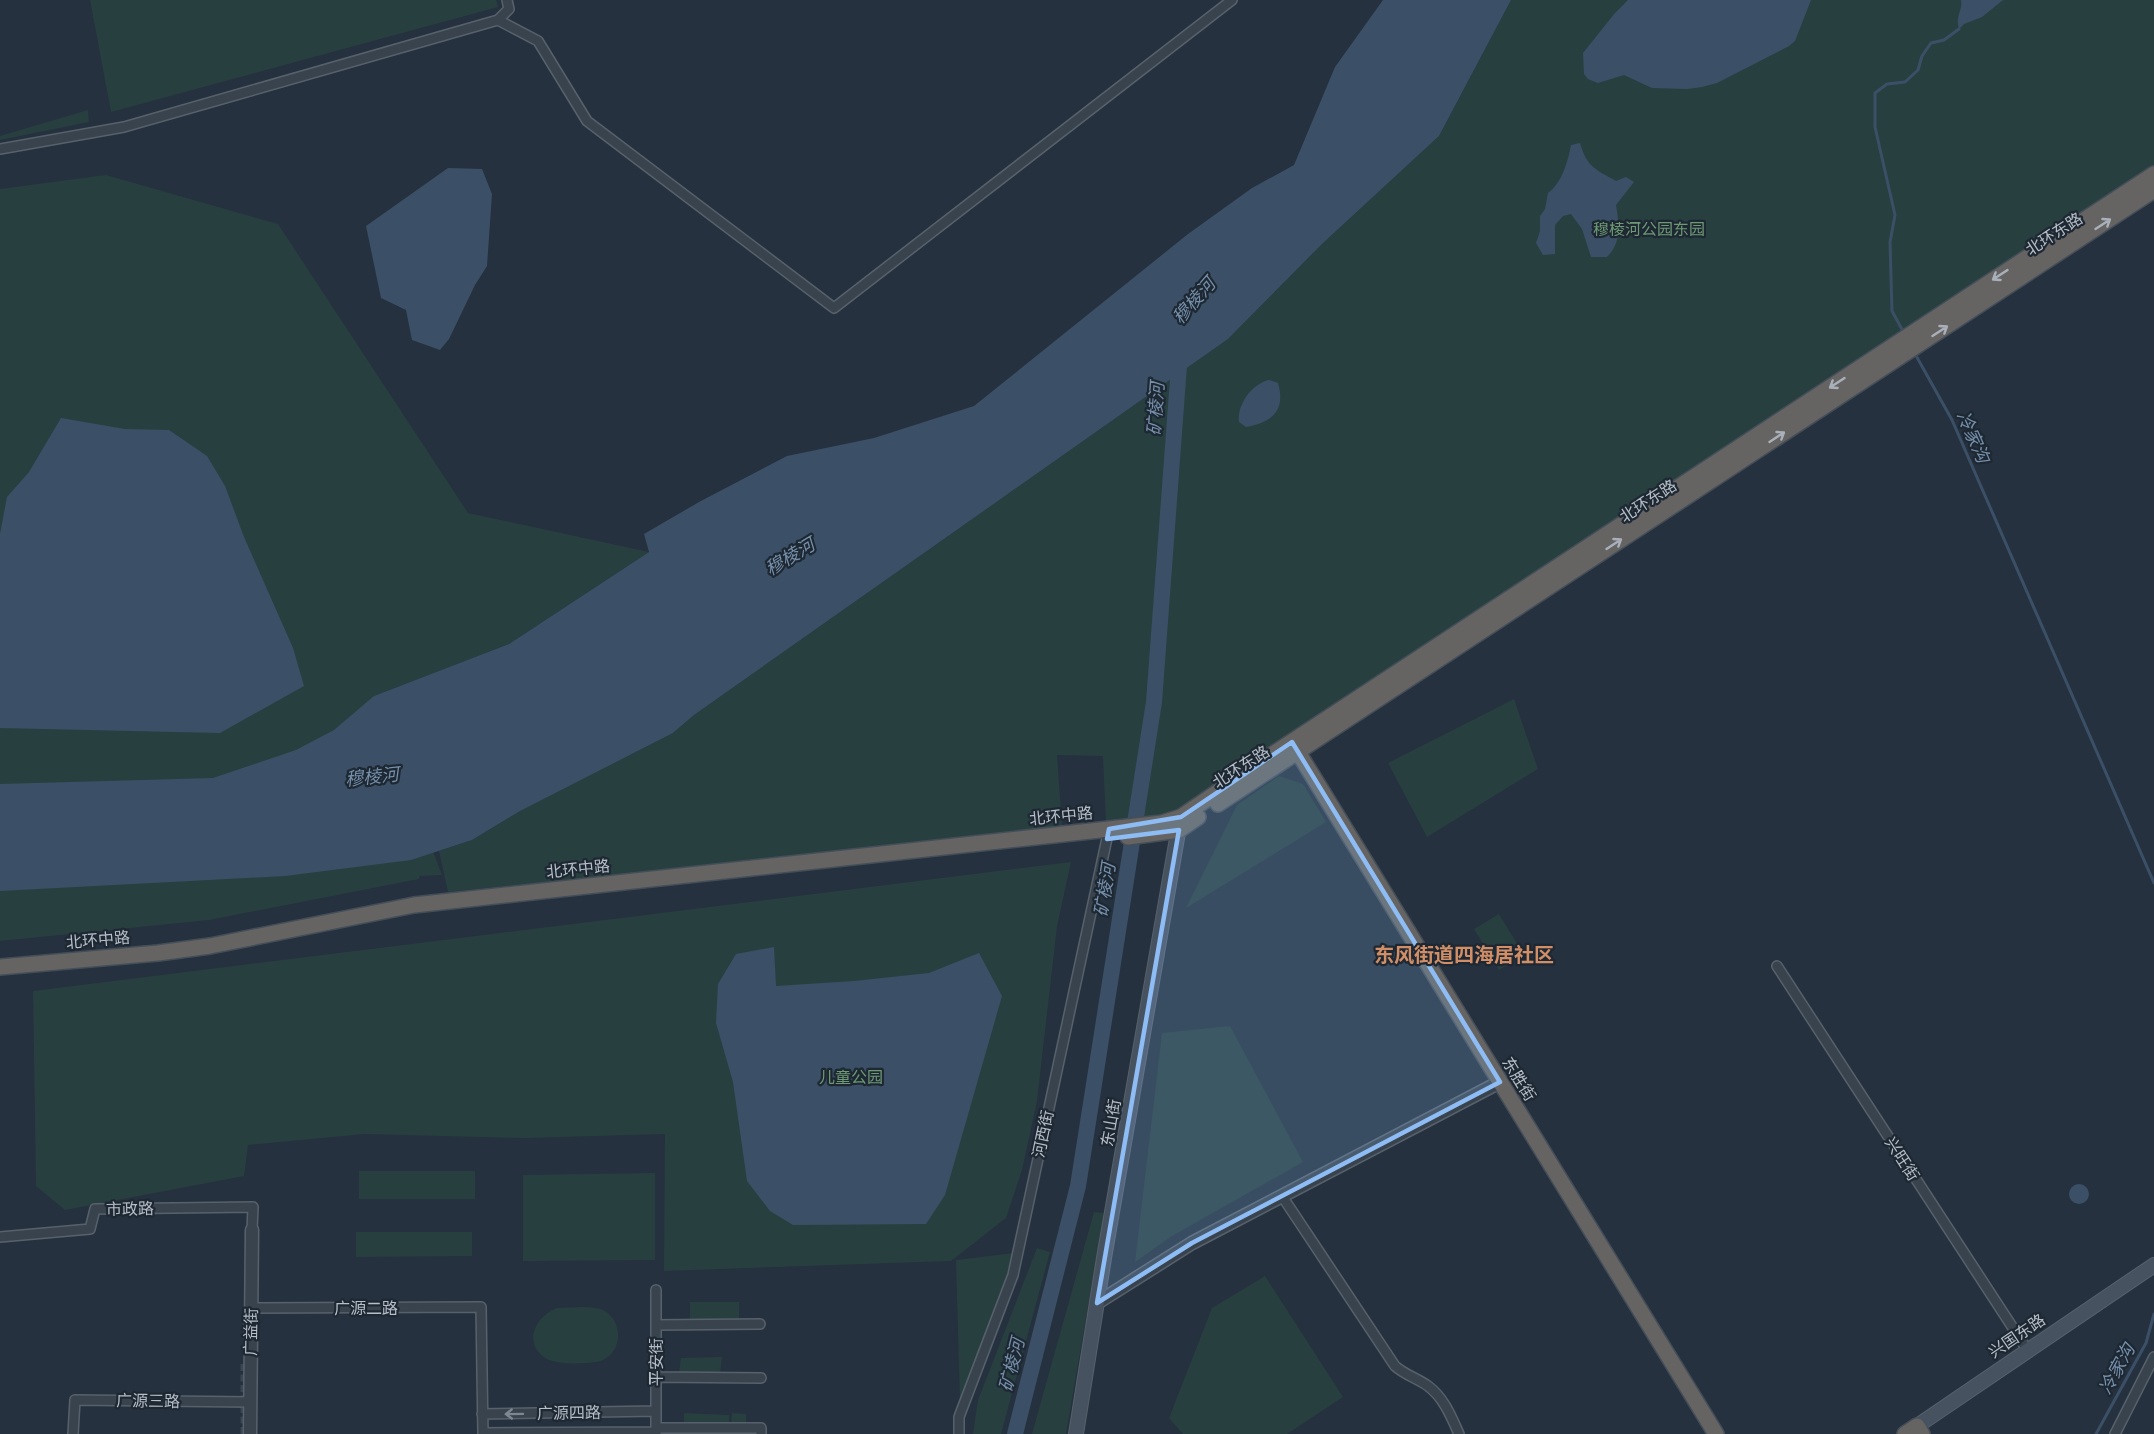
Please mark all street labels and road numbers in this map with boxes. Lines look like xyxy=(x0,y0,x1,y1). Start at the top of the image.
street label: 北环东路 xyxy=(2023,209,2085,259)
street label: 北环东路 xyxy=(1617,476,1679,526)
street label: 北环东路 xyxy=(1210,742,1272,792)
street label: 北环中路 xyxy=(1028,804,1094,828)
street label: 北环中路 xyxy=(545,857,611,881)
street label: 北环中路 xyxy=(65,929,131,951)
street label: 东胜街 xyxy=(1499,1054,1539,1104)
street label: 东山街 xyxy=(1098,1098,1124,1148)
street label: 河西街 xyxy=(1030,1109,1056,1159)
street label: 兴旺街 xyxy=(1882,1134,1922,1184)
street label: 市政路 xyxy=(106,1200,154,1218)
street label: 广源二路 xyxy=(334,1300,398,1317)
street label: 广益街 xyxy=(242,1308,260,1356)
street label: 兴国东路 xyxy=(1986,1311,2048,1361)
street label: 平安街 xyxy=(648,1338,665,1386)
street label: 广源三路 xyxy=(116,1392,180,1410)
street label: 广源四路 xyxy=(537,1404,601,1422)

